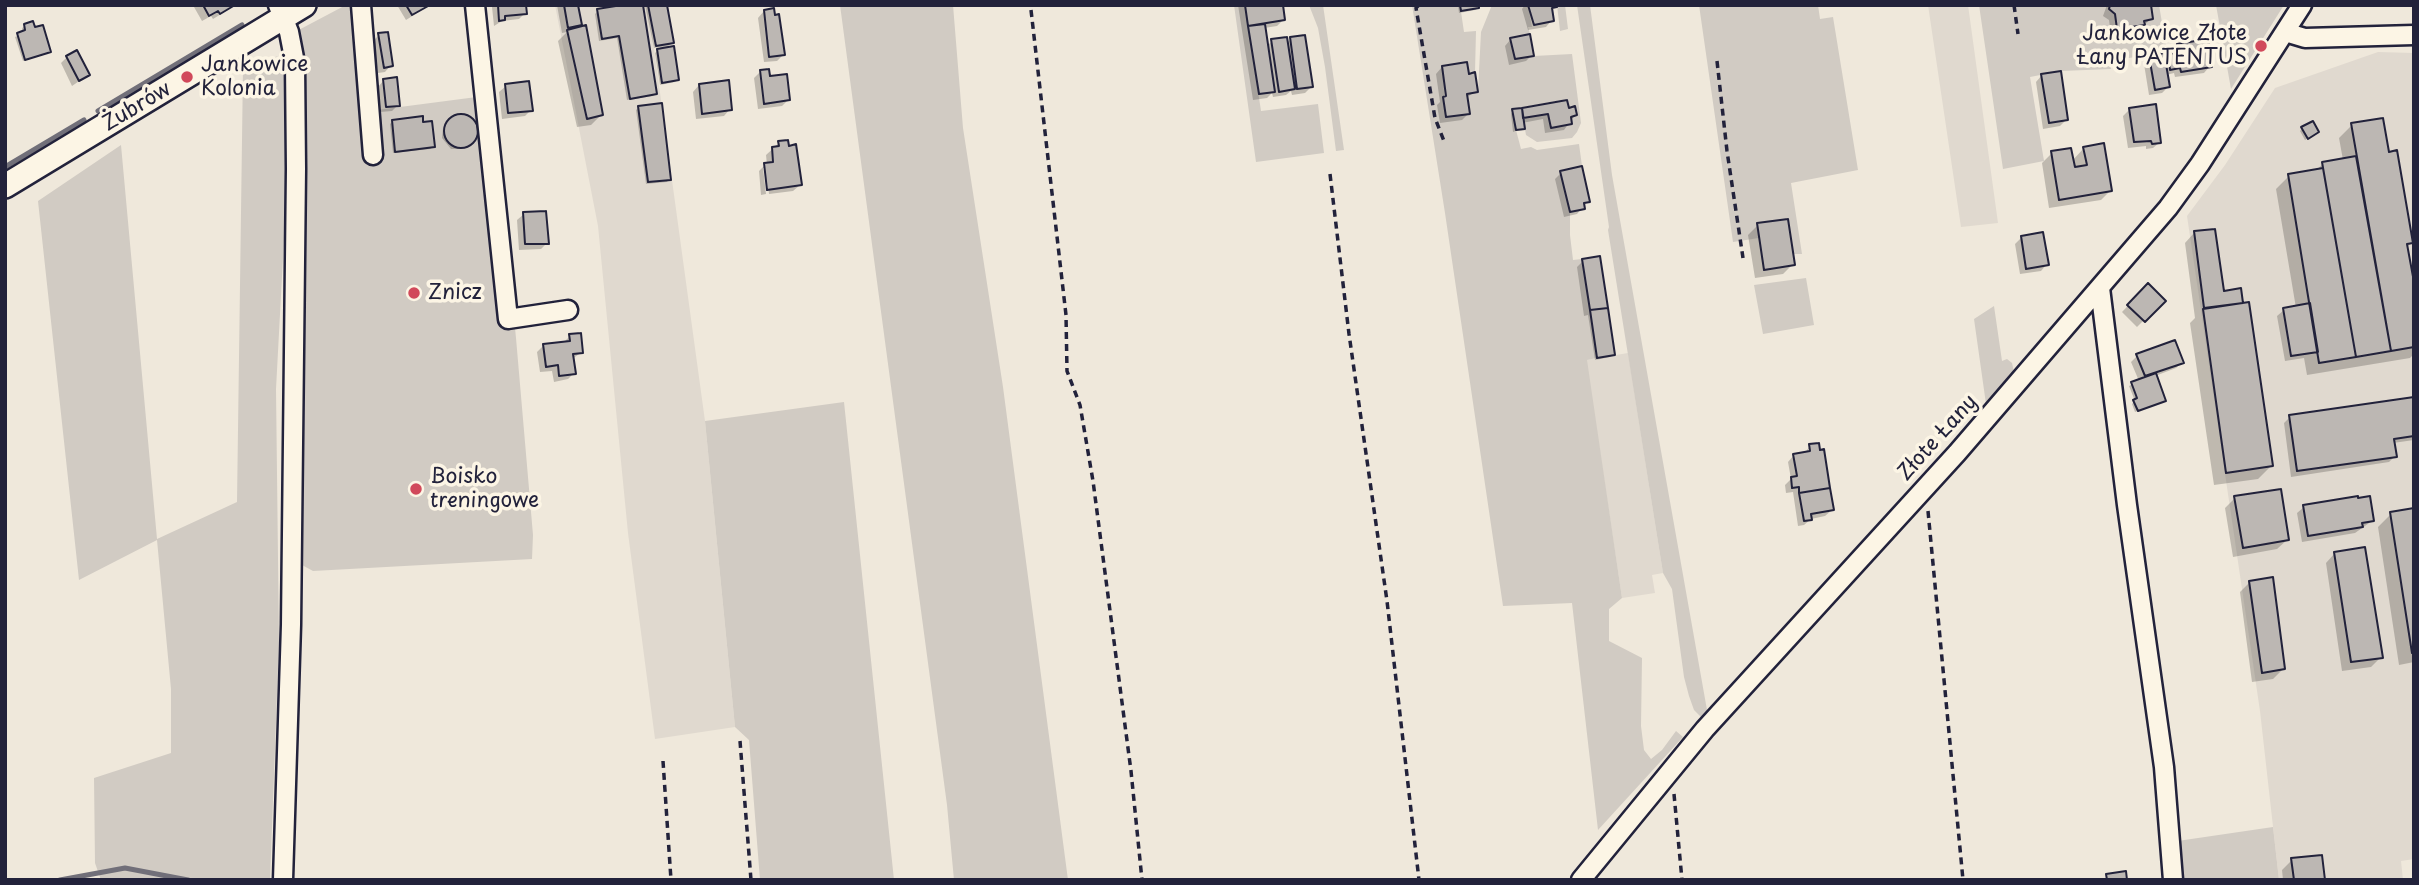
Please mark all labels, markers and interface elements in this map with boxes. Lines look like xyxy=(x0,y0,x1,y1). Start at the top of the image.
place label: Jankowice Złote Łany PATENTUS xyxy=(2077,21,2247,71)
marker: Jankowice Złote Łany PATENTUS xyxy=(2253,38,2269,54)
place label: Jankowice Kolonia xyxy=(201,52,308,102)
marker: Jankowice Kolonia xyxy=(179,69,195,85)
street label: Żubrów xyxy=(98,77,176,137)
place label: Znicz xyxy=(428,280,482,306)
marker: Znicz xyxy=(406,285,422,301)
street label: Złote Łany xyxy=(1893,390,1983,486)
place label: Boisko treningowe xyxy=(430,464,539,514)
marker: Boisko treningowe xyxy=(408,481,424,497)

